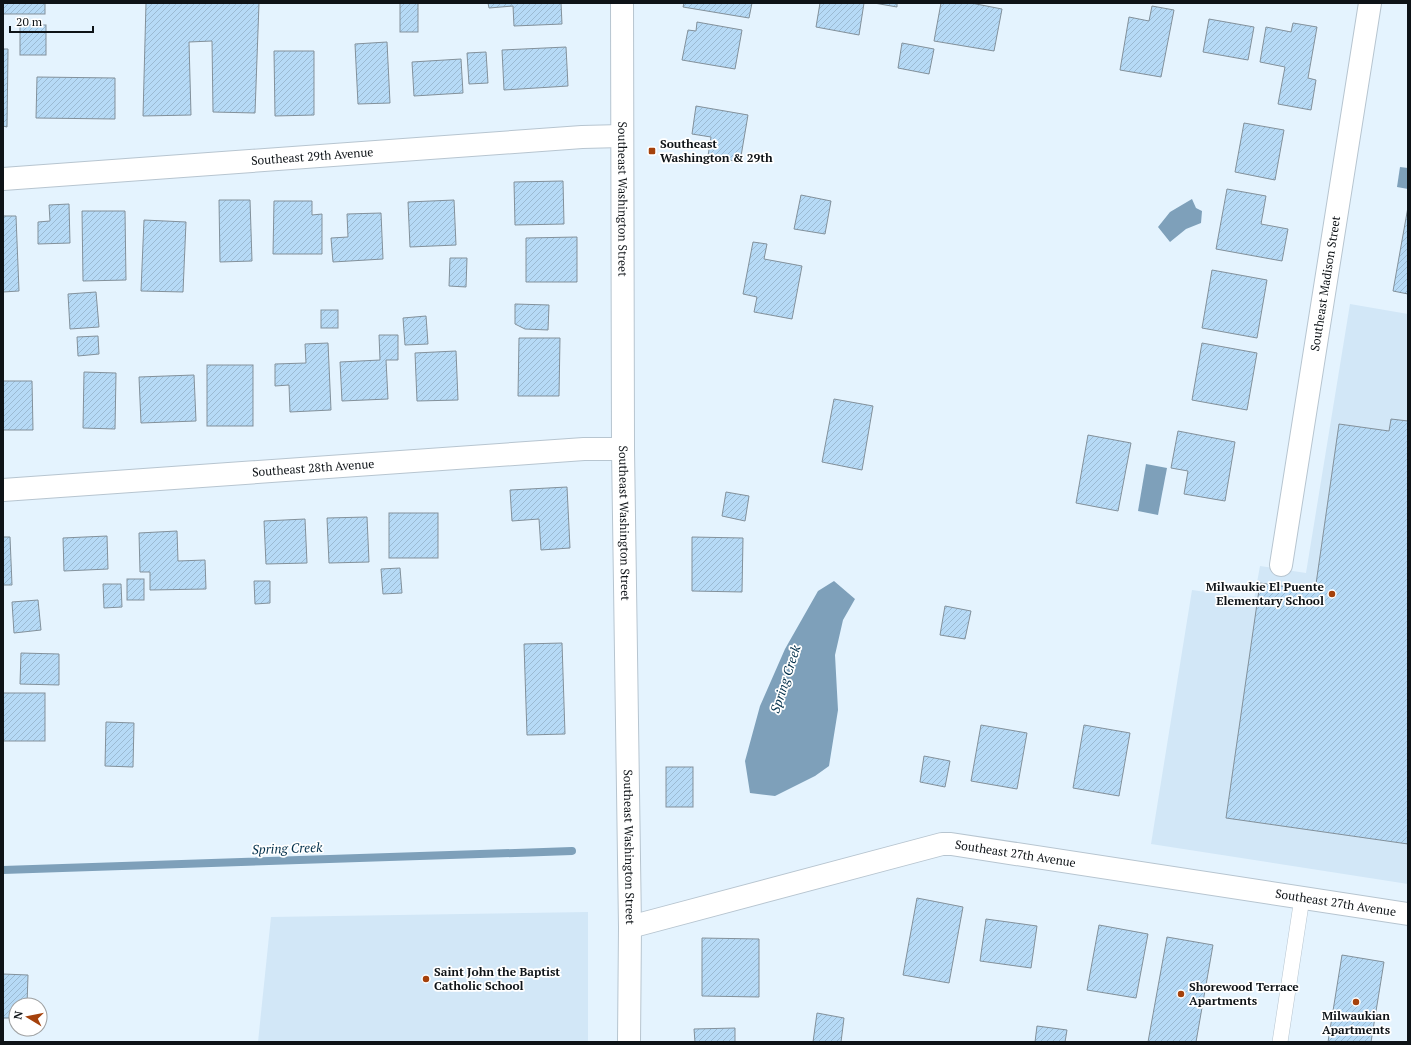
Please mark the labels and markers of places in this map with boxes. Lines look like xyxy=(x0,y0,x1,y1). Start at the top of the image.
place label: Southeast Washington & 29th xyxy=(660,136,773,165)
marker: Southeast Washington & 29th xyxy=(647,146,657,156)
place label: Milwaukie El Puente Elementary School xyxy=(1206,579,1325,608)
marker: Milwaukie El Puente Elementary School xyxy=(1327,589,1337,599)
place label: Saint John the Baptist Catholic School xyxy=(434,964,560,993)
marker: Saint John the Baptist Catholic School xyxy=(421,974,431,984)
place label: Shorewood Terrace Apartments xyxy=(1189,979,1299,1008)
marker: Shorewood Terrace Apartments xyxy=(1176,989,1186,999)
marker: Milwaukian Apartments xyxy=(1351,997,1361,1007)
place label: Milwaukian Apartments xyxy=(1322,1008,1391,1037)

